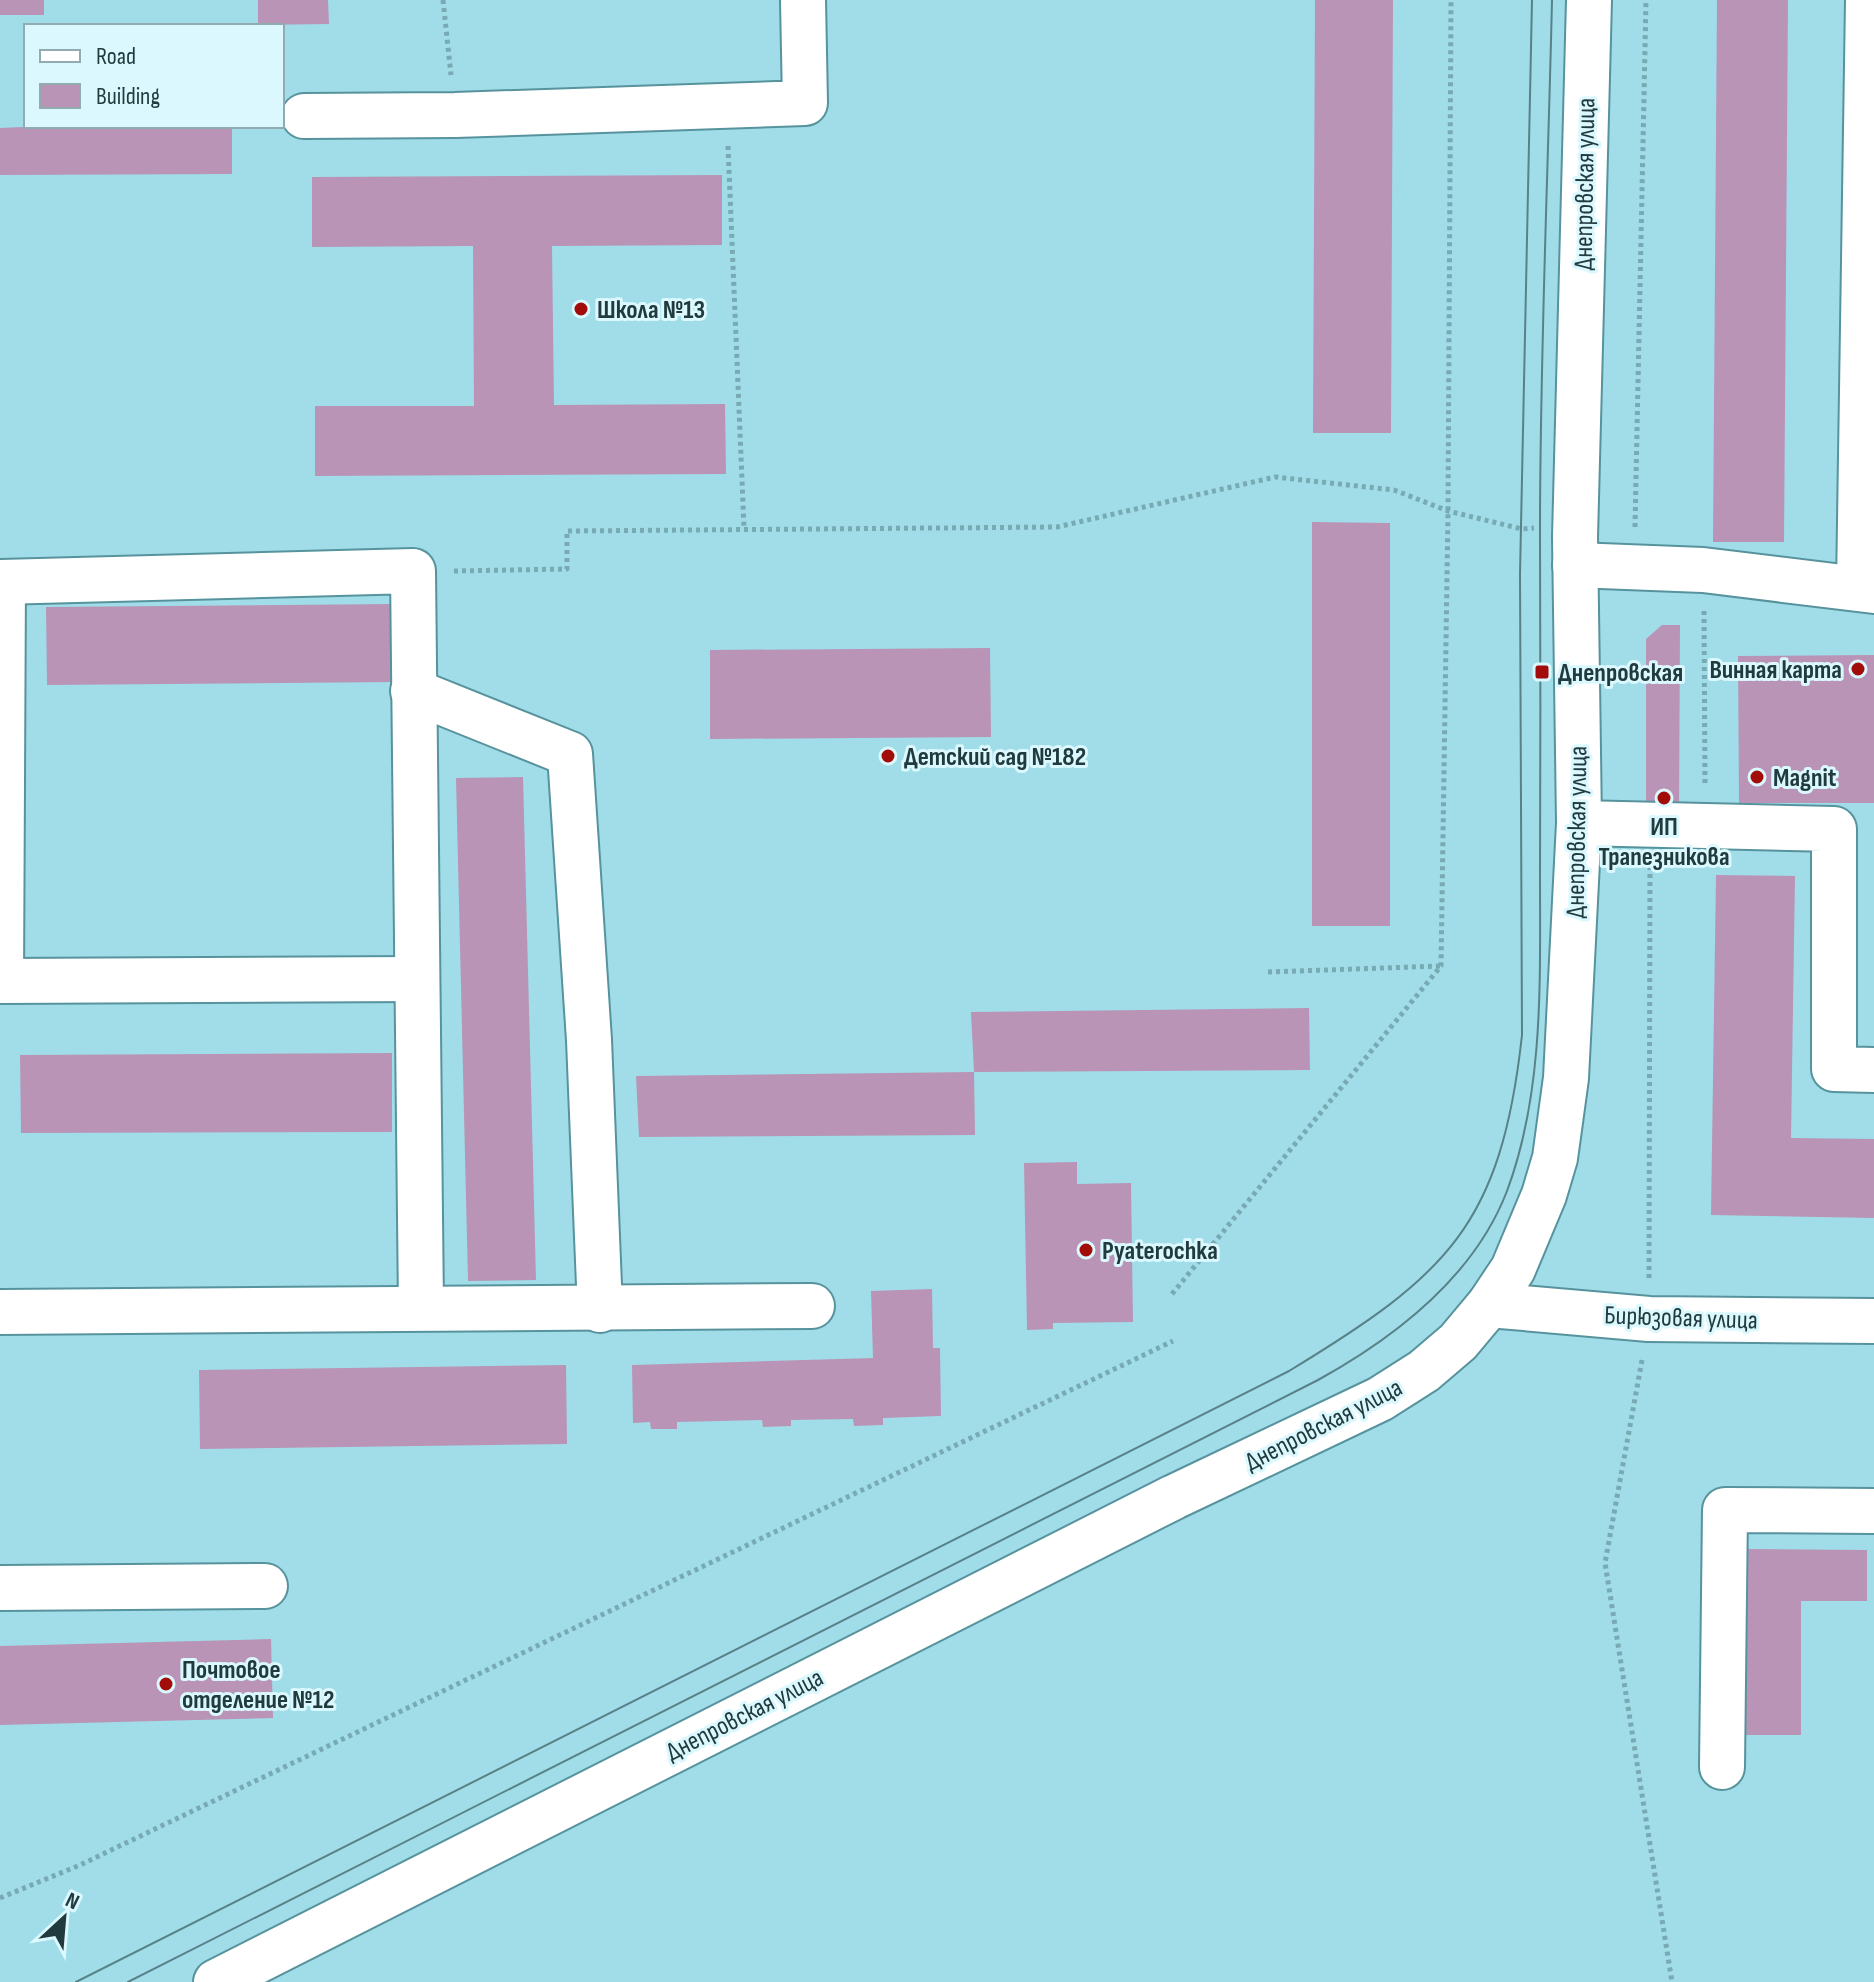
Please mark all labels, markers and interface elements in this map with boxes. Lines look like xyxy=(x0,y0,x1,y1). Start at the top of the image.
legend xyxy=(24,24,284,128)
text: Road xyxy=(96,42,136,71)
text: Building xyxy=(96,82,160,111)
street label: Днепровская улица xyxy=(1568,97,1603,271)
place label: Школа №13 xyxy=(597,295,705,326)
marker: Школа №13 xyxy=(572,300,590,318)
place label: Винная карта xyxy=(1709,655,1842,686)
place label: Днепровская xyxy=(1558,658,1683,689)
marker: Винная карта xyxy=(1849,660,1867,678)
marker: Днепровская xyxy=(1533,663,1551,681)
place label: Детский сад №182 xyxy=(904,742,1086,773)
street label: Днепровская улица xyxy=(1560,745,1595,919)
marker: Детский сад №182 xyxy=(879,747,897,765)
place label: Magnit xyxy=(1773,763,1837,794)
marker: Magnit xyxy=(1748,768,1766,786)
marker: ИП Трапезникова xyxy=(1655,789,1673,807)
place label: ИП Трапезникова xyxy=(1598,812,1730,873)
place label: Pyaterochka xyxy=(1102,1236,1218,1267)
marker: Pyaterochka xyxy=(1077,1241,1095,1259)
street label: Бирюзовая улица xyxy=(1604,1300,1758,1337)
street label: Днепровская улица xyxy=(1240,1372,1408,1478)
place label: Почтовое отделение №12 xyxy=(182,1655,335,1716)
street label: Днепровская улица xyxy=(661,1662,829,1768)
marker: Почтовое отделение №12 xyxy=(157,1675,175,1693)
north arrow xyxy=(24,1878,104,1958)
text: N xyxy=(61,1887,83,1916)

